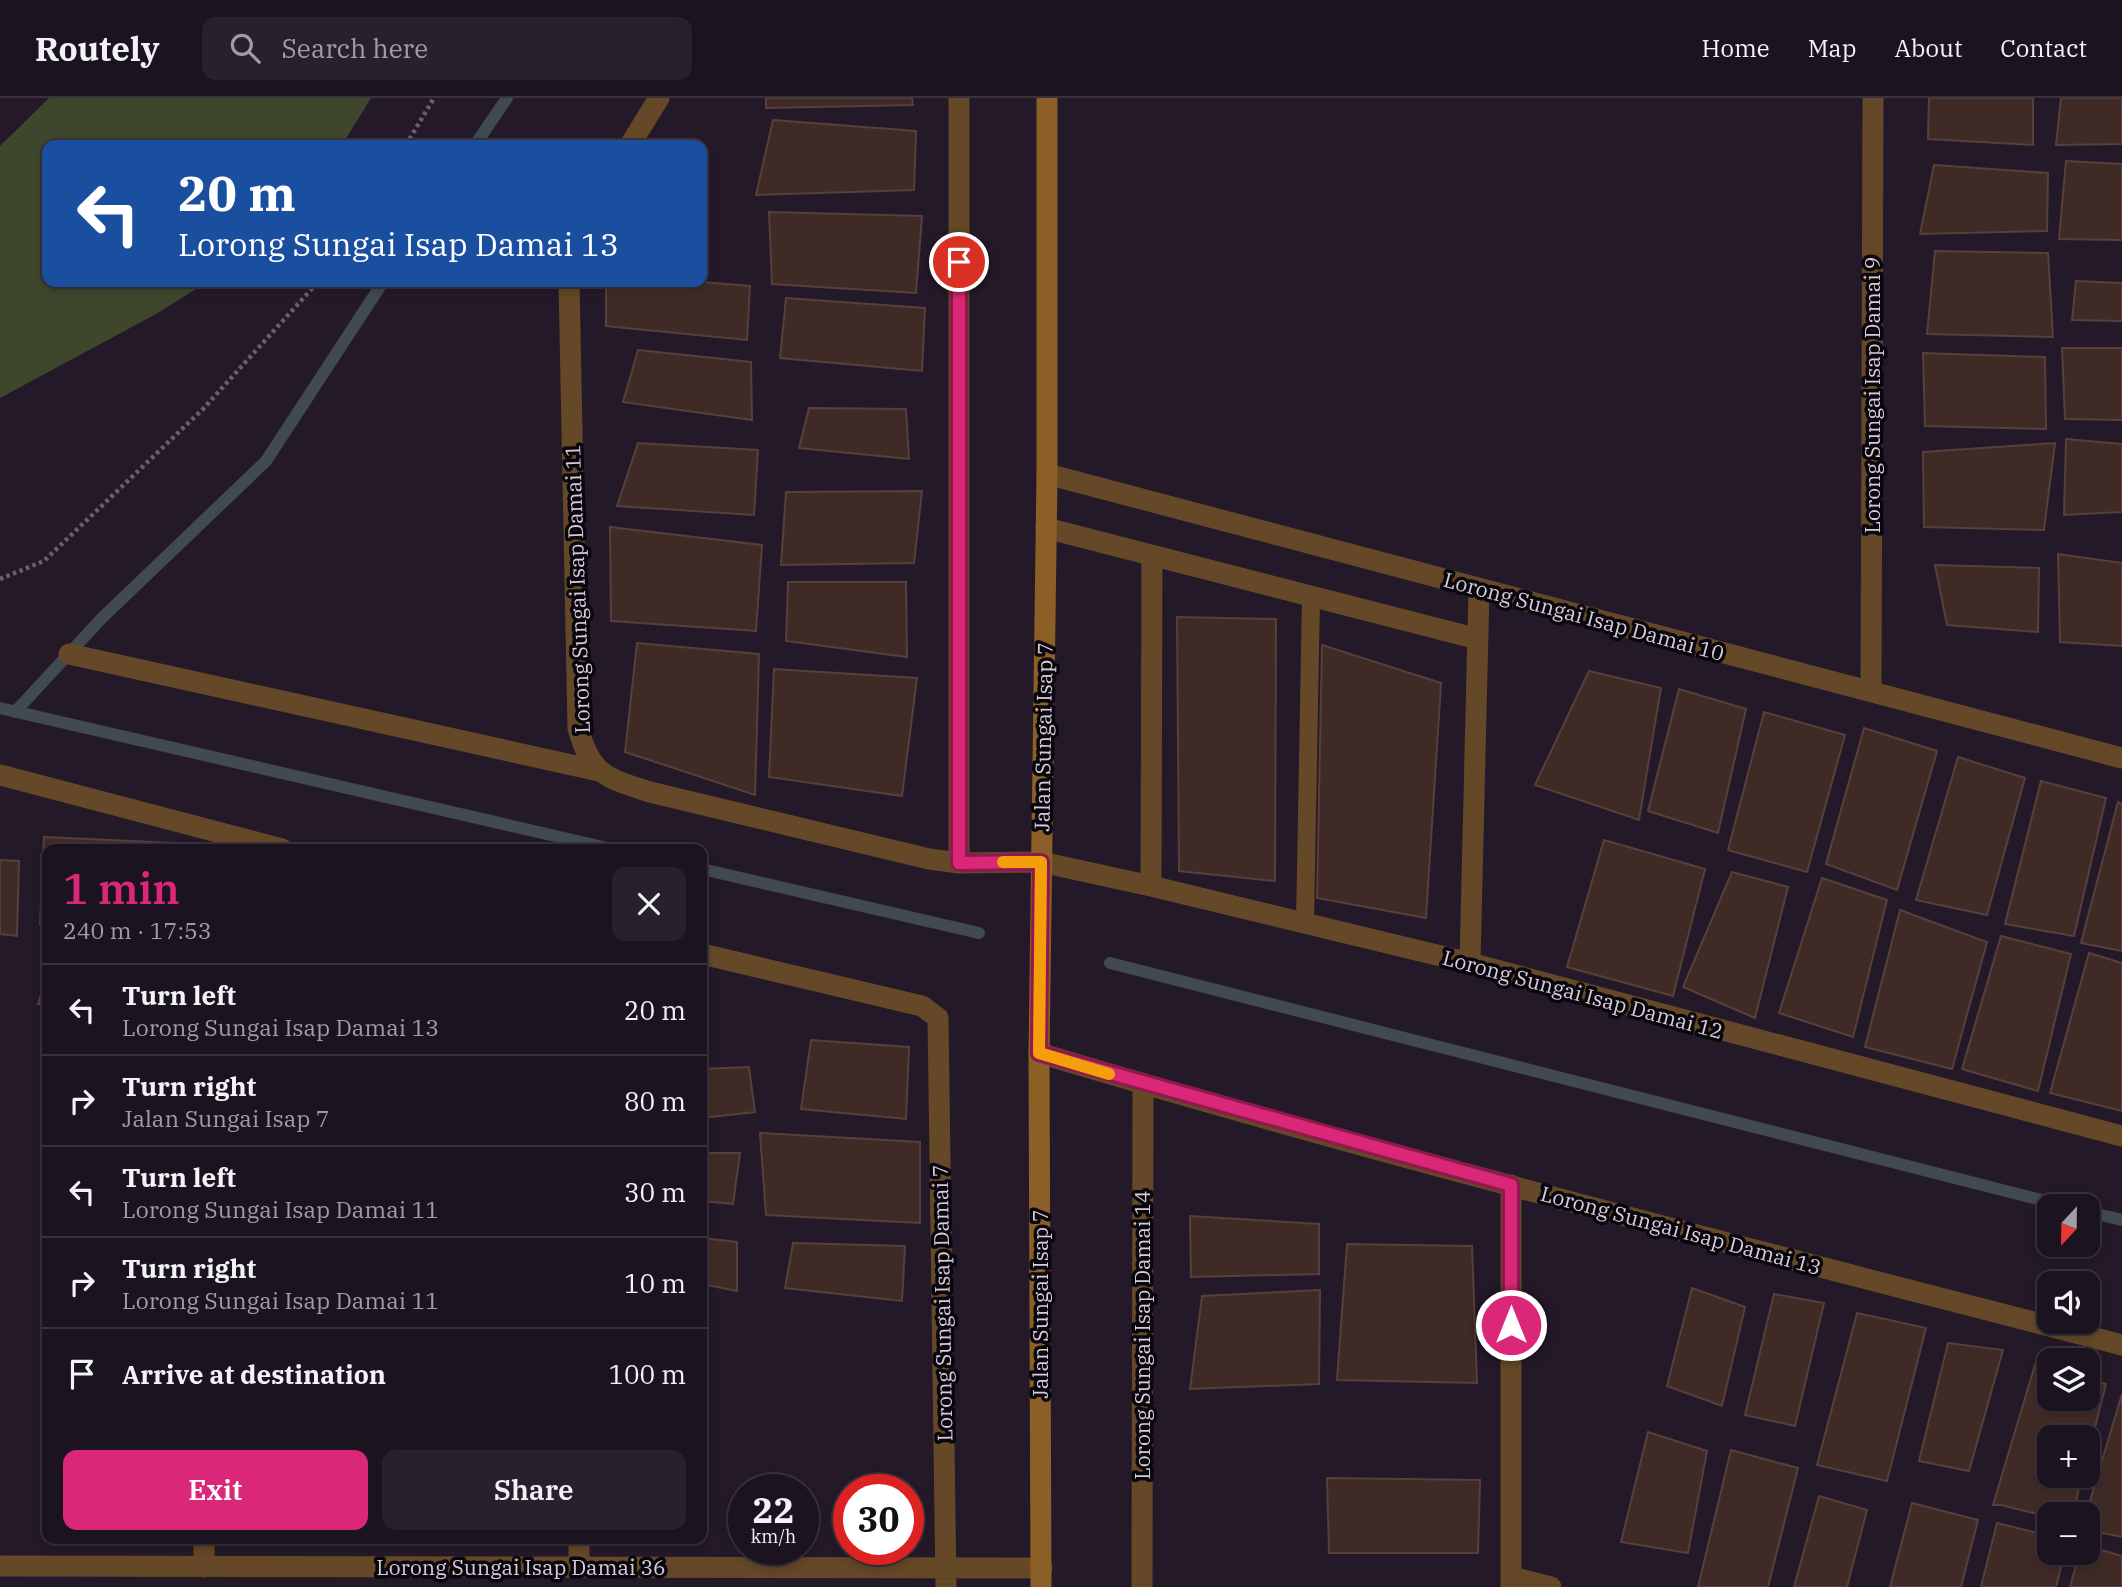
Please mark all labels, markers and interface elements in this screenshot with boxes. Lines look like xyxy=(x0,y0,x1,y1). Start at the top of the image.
search box xyxy=(202,17,692,80)
text: Routely xyxy=(35,27,160,70)
icon: search xyxy=(226,29,264,67)
text: Search here xyxy=(282,31,428,65)
text: Home xyxy=(1702,32,1770,64)
text: Map xyxy=(1808,32,1856,64)
text: About xyxy=(1894,32,1962,64)
text: Contact xyxy=(2000,32,2087,64)
text: 20 m xyxy=(178,161,296,224)
icon: left xyxy=(63,168,154,259)
text: Lorong Sungai Isap Damai 13 xyxy=(178,223,619,265)
pin xyxy=(929,232,989,292)
icon: arrive xyxy=(940,243,978,281)
street label: Lorong Sungai Isap Damai 9 xyxy=(1858,257,1886,533)
street label: Lorong Sungai Isap Damai 11 xyxy=(558,444,596,734)
street label: Lorong Sungai Isap Damai 10 xyxy=(1441,565,1727,667)
street label: Jalan Sungai Isap 7 xyxy=(1027,642,1059,832)
text: 1 min xyxy=(63,861,180,916)
button: close xyxy=(612,867,686,941)
text: 240 m · 17:53 xyxy=(63,915,212,945)
street label: Lorong Sungai Isap Damai 12 xyxy=(1440,943,1726,1045)
text: Turn left xyxy=(122,978,236,1012)
icon: left xyxy=(63,991,101,1029)
text: 20 m xyxy=(624,993,686,1027)
text: Lorong Sungai Isap Damai 13 xyxy=(122,1012,439,1042)
text: Turn right xyxy=(122,1069,256,1103)
icon: right xyxy=(63,1082,101,1120)
text: 80 m xyxy=(624,1084,686,1118)
text: Jalan Sungai Isap 7 xyxy=(122,1103,329,1133)
text: Turn left xyxy=(122,1160,236,1194)
street label: Lorong Sungai Isap Damai 7 xyxy=(926,1164,958,1442)
icon: left xyxy=(63,1173,101,1211)
text: 30 m xyxy=(624,1175,686,1209)
street label: Lorong Sungai Isap Damai 13 xyxy=(1538,1179,1824,1281)
street label: Lorong Sungai Isap Damai 14 xyxy=(1128,1190,1156,1480)
text: Lorong Sungai Isap Damai 11 xyxy=(122,1194,439,1224)
north arrow xyxy=(2037,1194,2100,1256)
map controls xyxy=(2037,1194,2100,1565)
street label: Jalan Sungai Isap 7 xyxy=(1026,1209,1054,1399)
text: Turn right xyxy=(122,1251,256,1285)
icon: right xyxy=(63,1264,101,1302)
text: 10 m xyxy=(624,1266,686,1300)
button: sound xyxy=(2037,1271,2100,1334)
text: Lorong Sungai Isap Damai 11 xyxy=(122,1285,439,1315)
position arrow xyxy=(1474,1288,1548,1362)
button: layers xyxy=(2037,1348,2100,1411)
icon: arrive xyxy=(63,1355,101,1393)
text: Arrive at destination xyxy=(122,1357,386,1391)
text: 100 m xyxy=(608,1357,686,1391)
button: + xyxy=(2037,1425,2100,1488)
button: Exit xyxy=(63,1450,368,1530)
button: Share xyxy=(382,1450,686,1530)
speed limit sign: 30 xyxy=(833,1474,924,1565)
text: 22 xyxy=(752,1487,795,1533)
button: − xyxy=(2037,1502,2100,1565)
text: km/h xyxy=(751,1525,796,1548)
street label: Lorong Sungai Isap Damai 36 xyxy=(376,1553,666,1581)

